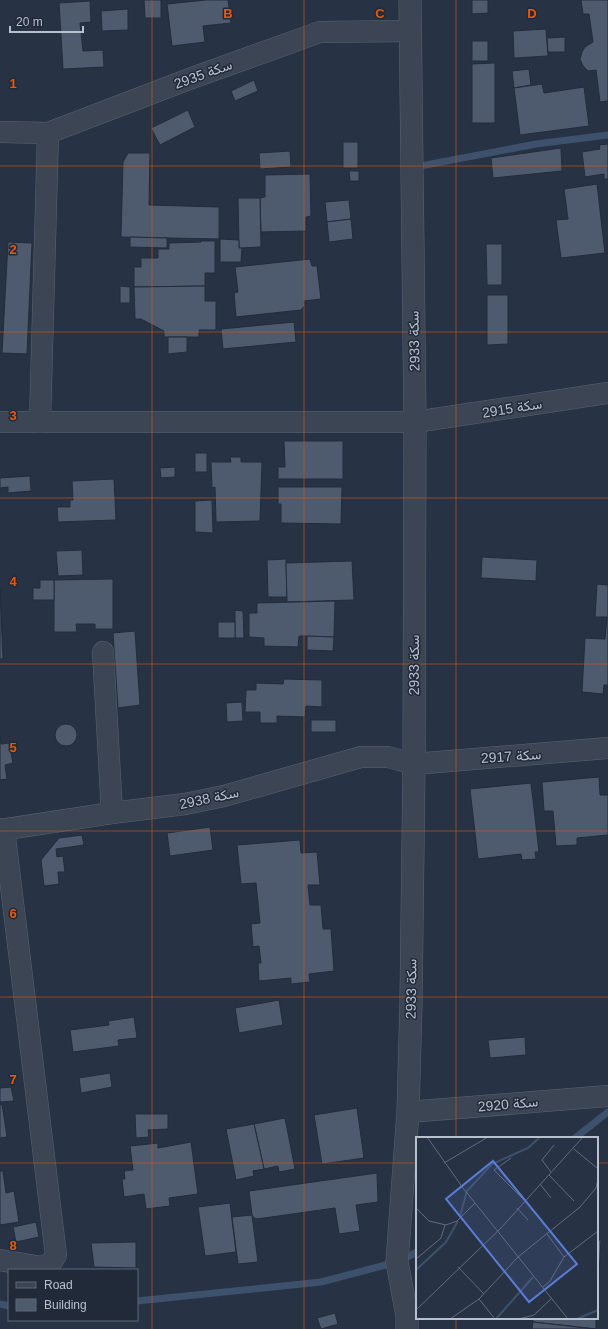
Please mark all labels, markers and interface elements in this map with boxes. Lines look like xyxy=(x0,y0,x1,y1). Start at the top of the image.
text: B xyxy=(223,6,233,21)
text: C xyxy=(375,6,385,21)
text: D xyxy=(527,6,537,21)
scale bar xyxy=(10,8,83,34)
text: 20 m xyxy=(16,15,43,29)
street label: سكة 2935 xyxy=(172,56,234,92)
text: 1 xyxy=(9,76,17,91)
text: 2 xyxy=(9,242,17,257)
street label: سكة 2933 xyxy=(405,311,423,371)
street label: سكة 2915 xyxy=(481,395,543,421)
text: 3 xyxy=(9,408,17,423)
text: 4 xyxy=(9,574,17,589)
street label: سكة 2933 xyxy=(406,635,422,695)
text: 5 xyxy=(9,740,17,755)
street label: سكة 2917 xyxy=(480,746,542,766)
street label: سكة 2938 xyxy=(178,784,240,812)
text: 6 xyxy=(9,906,17,921)
street label: سكة 2933 xyxy=(402,959,420,1019)
text: 7 xyxy=(9,1072,17,1087)
street label: سكة 2920 xyxy=(477,1093,539,1115)
inset map xyxy=(416,1137,598,1319)
text: 8 xyxy=(9,1238,17,1253)
legend xyxy=(8,1269,138,1321)
text: Road xyxy=(44,1278,73,1292)
text: Building xyxy=(44,1298,87,1312)

